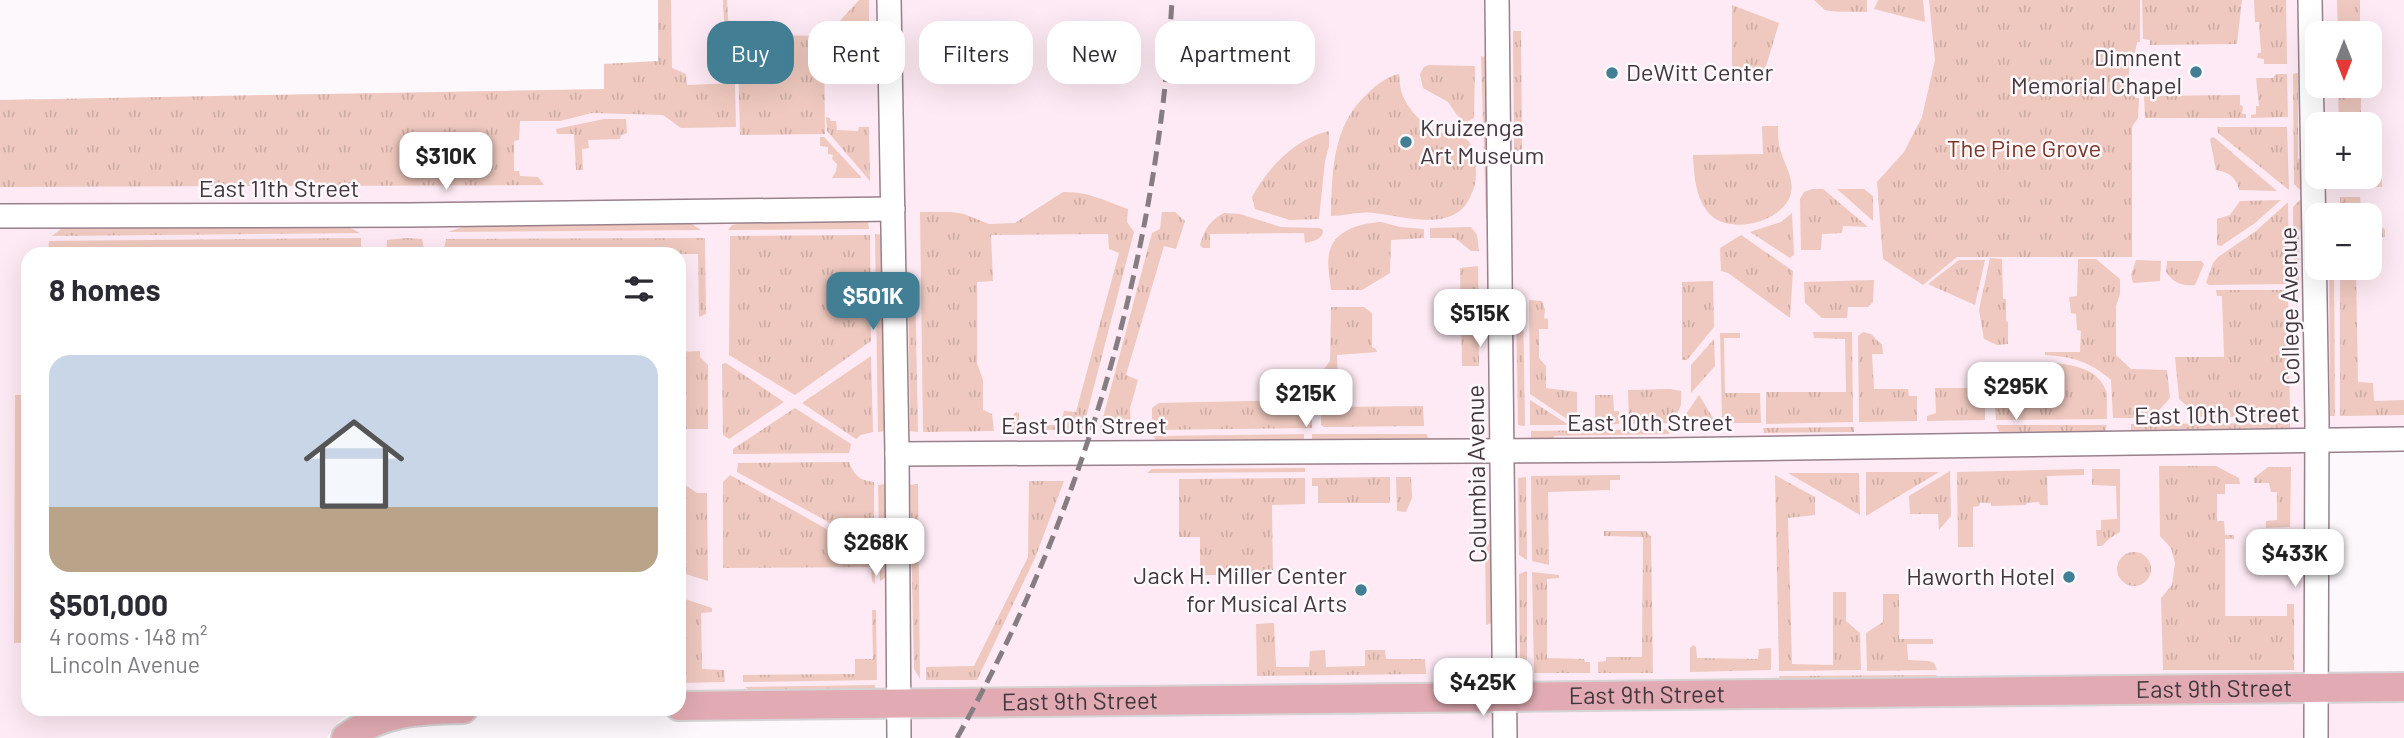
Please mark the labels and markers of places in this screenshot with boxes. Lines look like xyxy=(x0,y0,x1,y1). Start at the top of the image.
place label: Dimnent Memorial Chapel xyxy=(2011,42,2182,99)
place label: DeWitt Center xyxy=(1626,57,1774,86)
marker: Dimnent Memorial Chapel xyxy=(2188,64,2204,80)
marker: DeWitt Center xyxy=(1604,65,1620,81)
place label: Kruizenga Art Museum xyxy=(1420,112,1544,169)
pin: $310K xyxy=(397,132,495,192)
marker: Kruizenga Art Museum xyxy=(1398,134,1414,150)
pin: $501K xyxy=(824,272,922,332)
pin: $515K xyxy=(1431,290,1529,349)
pin: $295K xyxy=(1967,362,2065,422)
pin: $215K xyxy=(1257,370,1355,429)
pin: $268K xyxy=(827,518,925,578)
pin: $433K xyxy=(2246,530,2344,589)
place label: Jack H. Miller Center for Musical Arts xyxy=(1134,560,1347,617)
place label: Haworth Hotel xyxy=(1906,561,2055,590)
marker: Haworth Hotel xyxy=(2061,569,2077,585)
marker: Jack H. Miller Center for Musical Arts xyxy=(1353,582,1369,598)
pin: $425K xyxy=(1434,658,1532,718)

